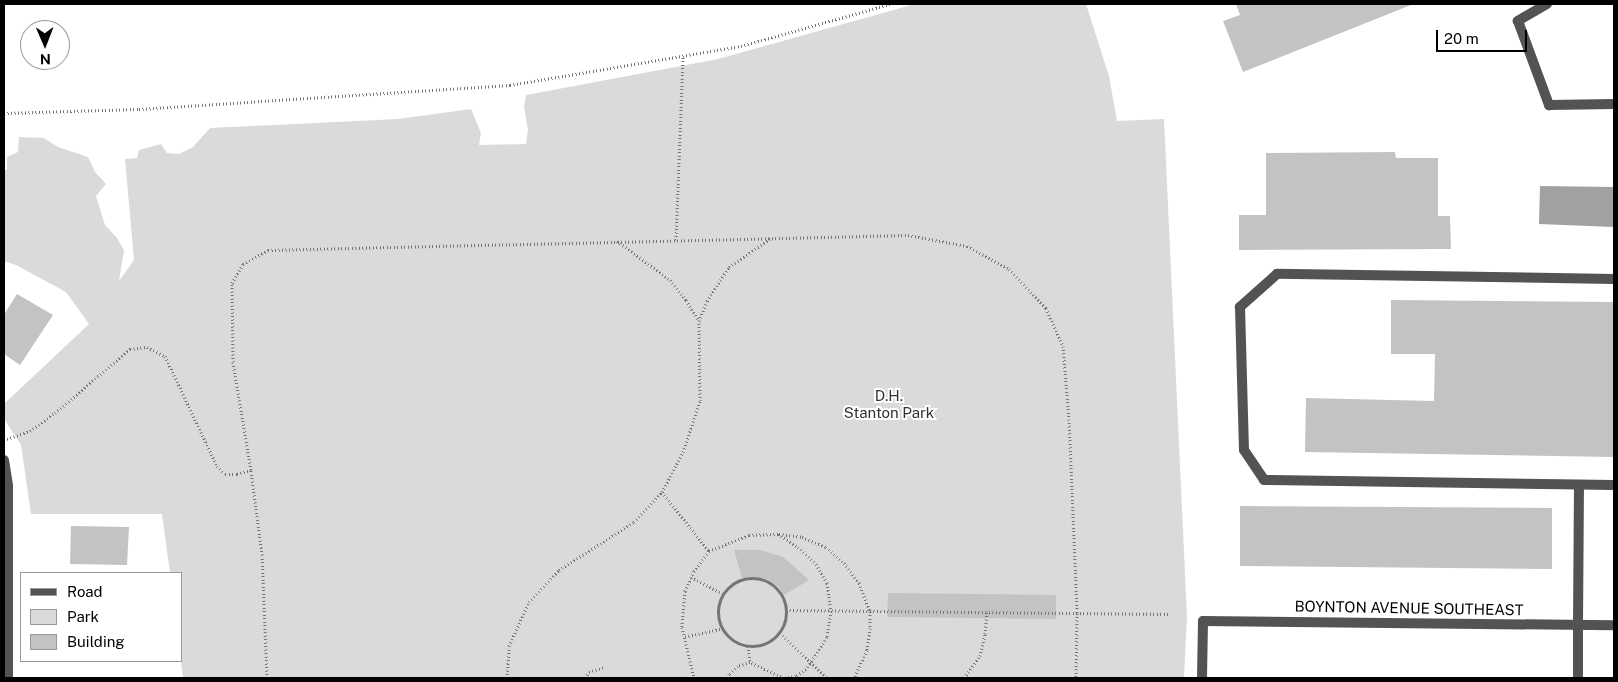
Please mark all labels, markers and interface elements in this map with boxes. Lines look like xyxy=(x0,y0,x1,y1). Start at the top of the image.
north arrow xyxy=(20,20,70,70)
scale bar xyxy=(1438,20,1529,52)
text: 20 m xyxy=(1444,30,1479,47)
text: N xyxy=(40,51,51,67)
park label: D.H. Stanton Park xyxy=(844,386,934,421)
legend xyxy=(20,572,182,662)
text: Road xyxy=(67,583,103,600)
street label: BOYNTON AVENUE SOUTHEAST xyxy=(1294,597,1524,619)
text: Park xyxy=(67,608,99,625)
text: Building xyxy=(67,633,125,650)

